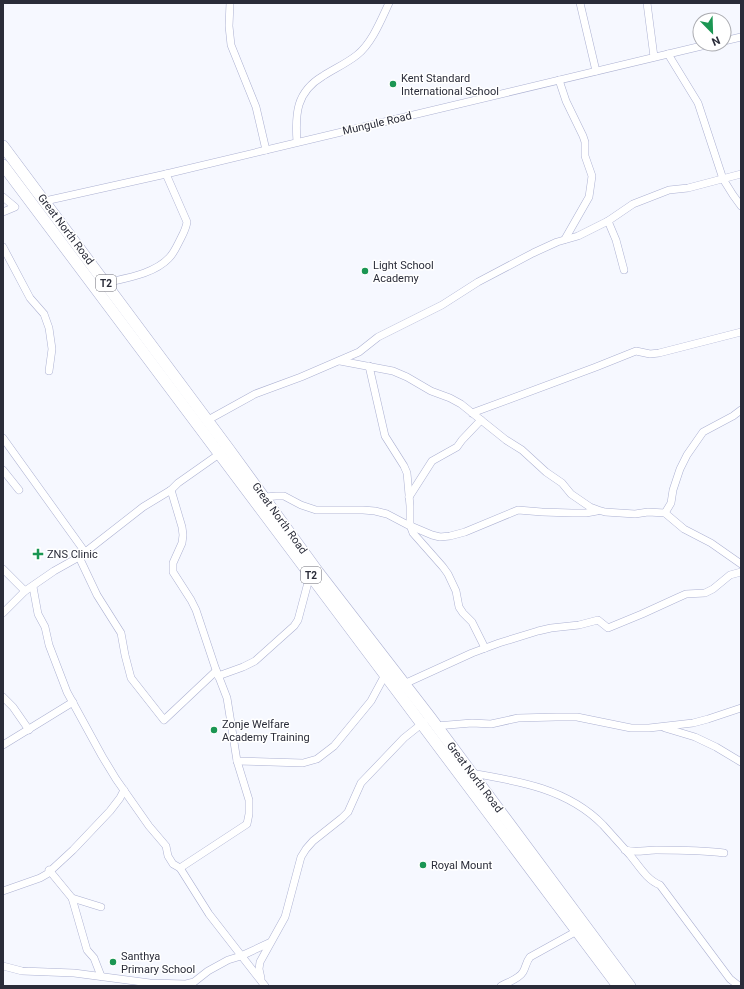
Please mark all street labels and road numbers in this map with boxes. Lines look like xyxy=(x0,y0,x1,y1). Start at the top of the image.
street label: Mungule Road xyxy=(341,109,413,138)
street label: Great North Road xyxy=(35,191,96,267)
road number: T2 xyxy=(96,275,116,291)
street label: Great North Road xyxy=(249,480,310,557)
road number: T2 xyxy=(301,567,321,583)
street label: Great North Road xyxy=(444,739,505,815)

